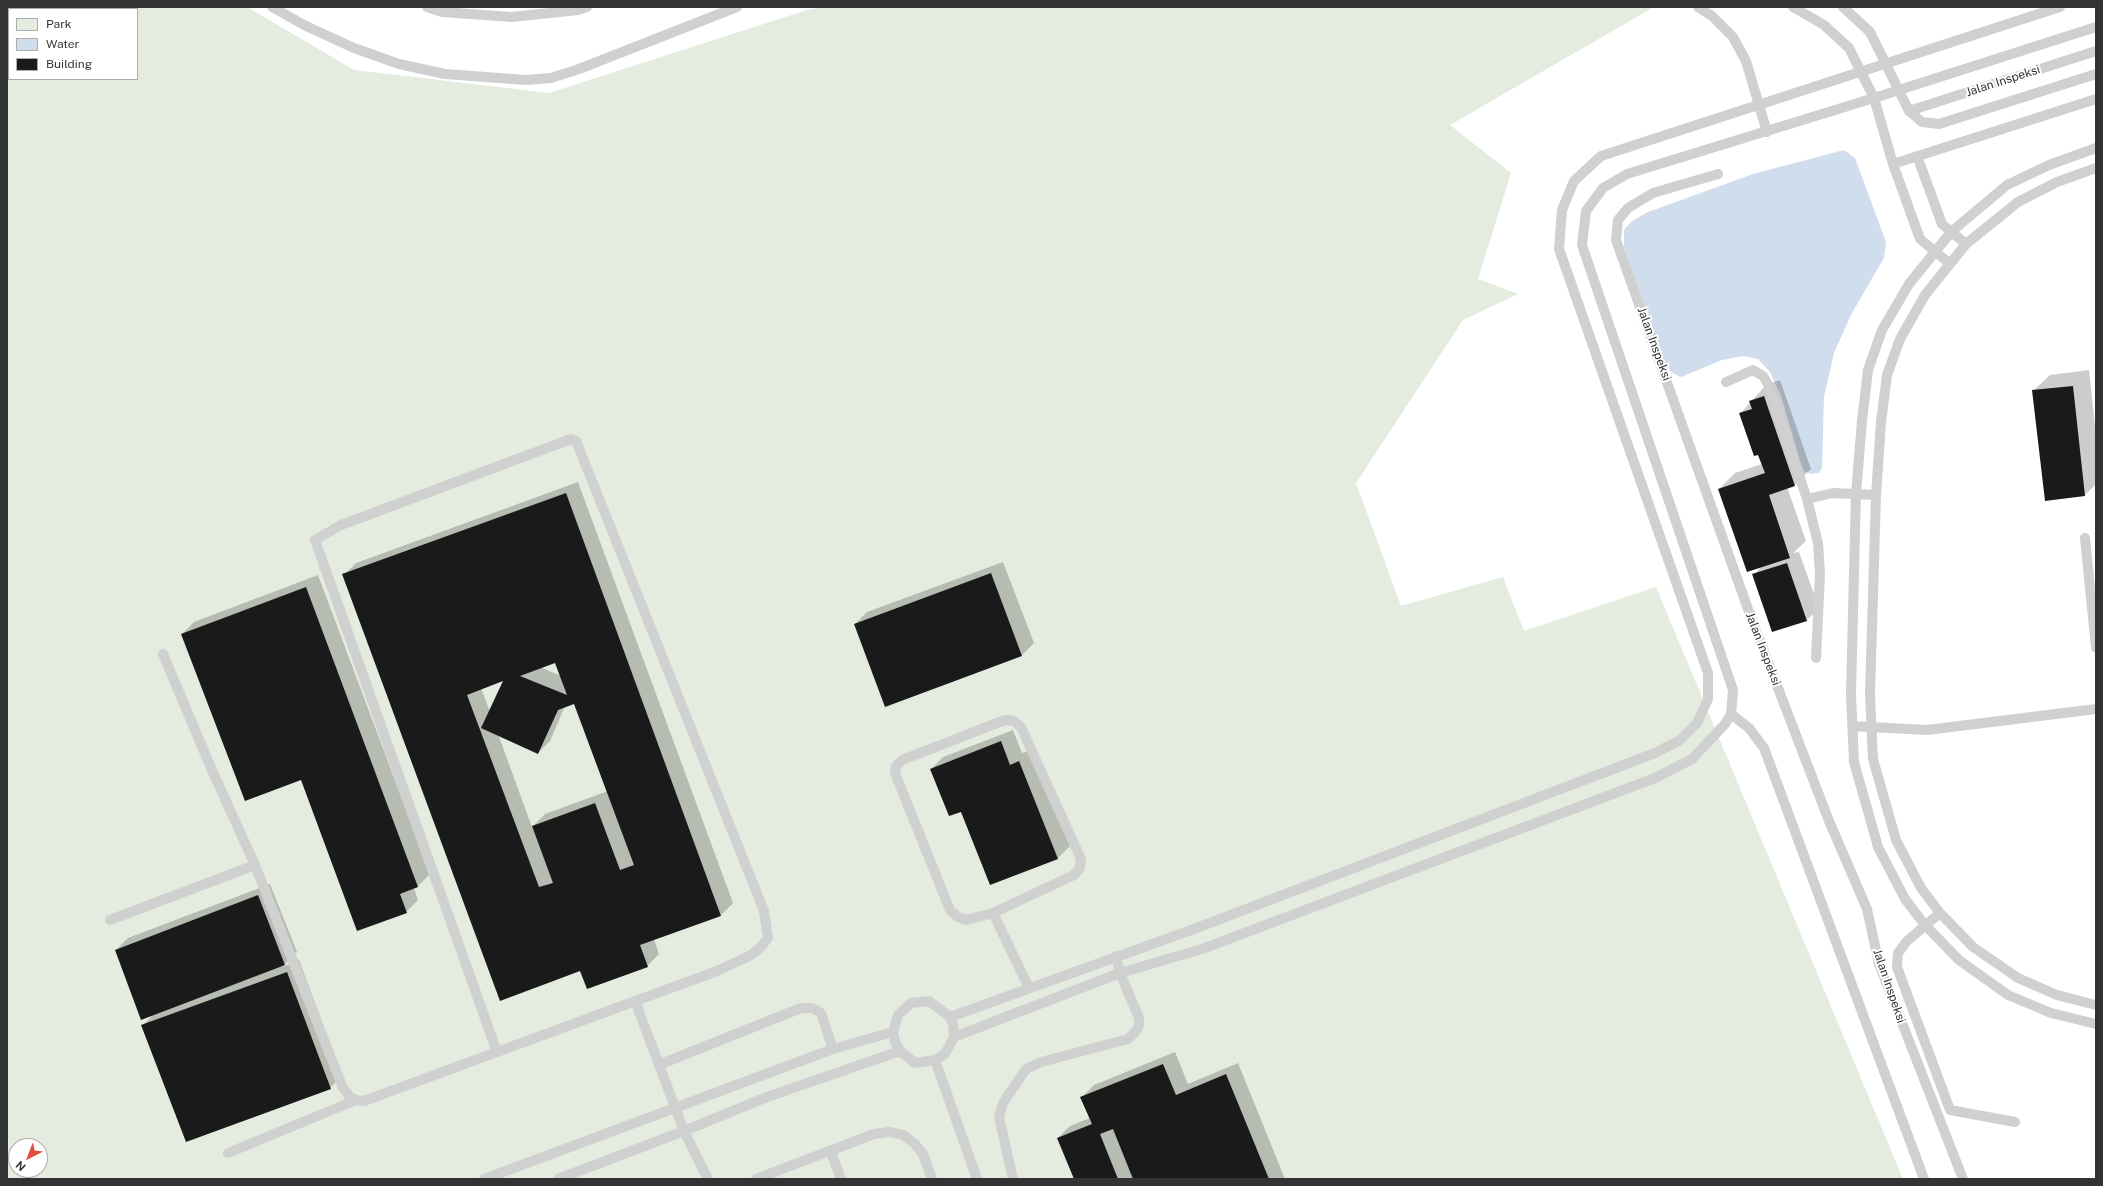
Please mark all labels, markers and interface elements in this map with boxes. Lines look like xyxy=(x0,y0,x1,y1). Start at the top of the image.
legend xyxy=(8,8,138,80)
text: Park xyxy=(46,17,72,31)
text: Water xyxy=(46,37,79,51)
text: Building xyxy=(46,57,92,71)
street label: Jalan Inspeksi xyxy=(1964,62,2042,100)
street label: Jalan Inspeksi xyxy=(1634,305,1674,383)
street label: Jalan Inspeksi xyxy=(1742,610,1784,688)
street label: Jalan Inspeksi xyxy=(1870,947,1908,1025)
north arrow xyxy=(8,1138,48,1178)
text: N xyxy=(13,1159,28,1174)

